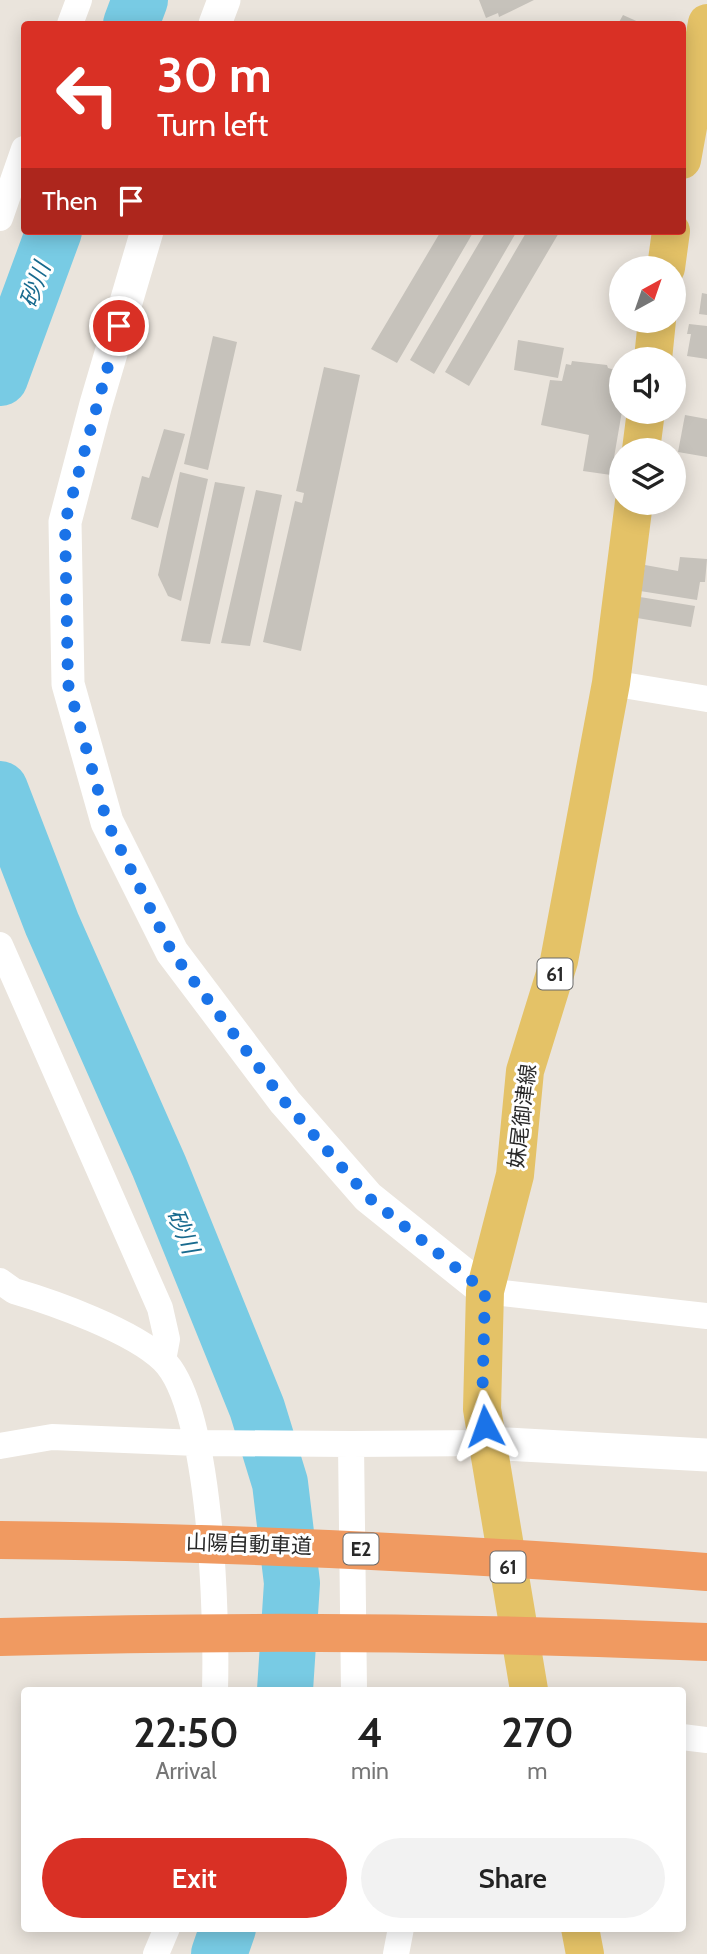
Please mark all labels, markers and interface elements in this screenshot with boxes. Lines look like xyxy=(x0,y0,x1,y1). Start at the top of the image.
text: 30 m xyxy=(157,45,272,104)
icon: left xyxy=(42,49,133,140)
text: Turn left xyxy=(157,105,268,144)
icon: arrive xyxy=(112,182,150,220)
text: Then xyxy=(42,185,98,217)
water label: 砂川 xyxy=(14,256,57,311)
north arrow xyxy=(609,256,686,332)
map controls xyxy=(609,256,686,515)
pin xyxy=(89,296,149,356)
icon: arrive xyxy=(100,307,138,345)
button: sound xyxy=(609,347,686,424)
button: layers xyxy=(609,438,686,515)
road number: 61 xyxy=(538,958,572,990)
street label: 妹尾御津線 xyxy=(503,1062,541,1170)
water label: 砂川 xyxy=(161,1204,206,1260)
position arrow xyxy=(448,1389,522,1463)
street label: 山陽自動車道 xyxy=(186,1529,312,1559)
road number: E2 xyxy=(344,1534,378,1564)
road number: 61 xyxy=(490,1552,526,1582)
text: 22:50 xyxy=(133,1706,239,1758)
text: 4 xyxy=(357,1706,383,1758)
text: 270 xyxy=(501,1706,574,1758)
text: Arrival xyxy=(155,1757,217,1785)
text: min xyxy=(351,1757,389,1785)
text: m xyxy=(527,1757,548,1785)
button: Exit xyxy=(42,1838,347,1918)
button: Share xyxy=(361,1838,665,1918)

